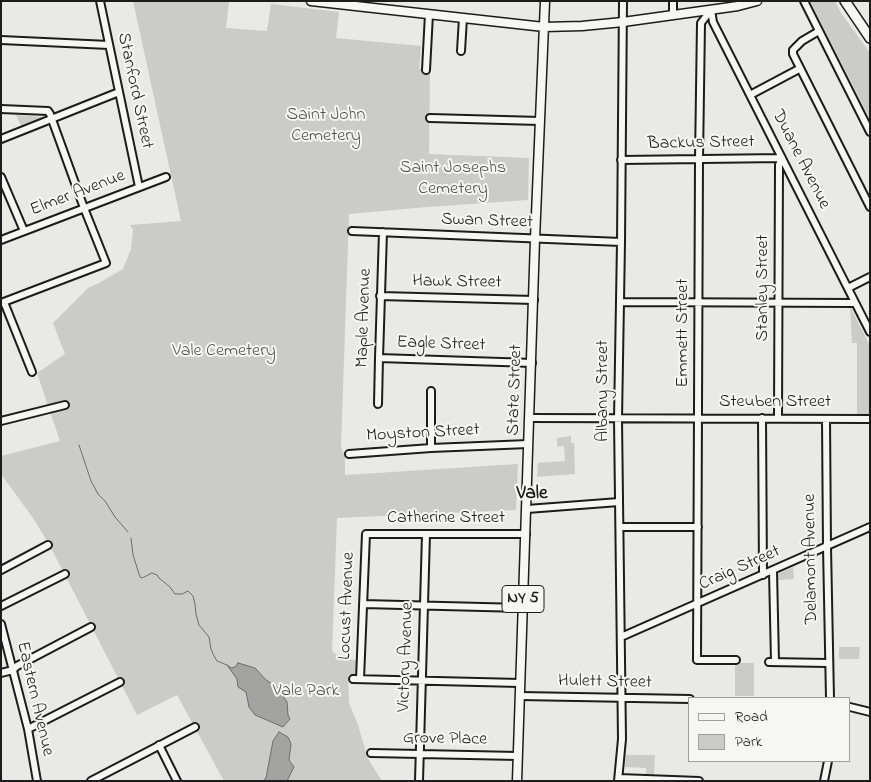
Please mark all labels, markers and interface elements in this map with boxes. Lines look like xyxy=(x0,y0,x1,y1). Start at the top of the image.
street label: Stanford Street xyxy=(111,31,157,151)
park label: Saint John Cemetery xyxy=(287,105,365,148)
street label: Duane Avenue xyxy=(766,107,834,213)
street label: Backus Street xyxy=(647,132,755,156)
park label: Saint Josephs Cemetery xyxy=(400,158,506,200)
street label: Elmer Avenue xyxy=(28,166,128,222)
street label: Swan Street xyxy=(441,210,533,234)
street label: Stanley Street xyxy=(753,234,775,342)
street label: Maple Avenue xyxy=(352,268,378,368)
street label: Hawk Street xyxy=(412,271,502,295)
street label: Emmett Street xyxy=(673,279,695,387)
street label: Eagle Street xyxy=(396,333,486,357)
street label: Albany Street xyxy=(593,340,615,442)
park label: Vale Cemetery xyxy=(172,341,276,363)
street label: State Street xyxy=(504,344,528,436)
street label: Steuben Street xyxy=(719,392,831,414)
street label: Moyston Street xyxy=(366,420,480,448)
district label: Vale xyxy=(517,484,547,506)
street label: Delamont Avenue xyxy=(800,494,824,624)
street label: Catherine Street xyxy=(387,508,505,530)
street label: Craig Street xyxy=(696,542,784,596)
street label: Locust Avenue xyxy=(335,552,361,660)
road number: NY 5 xyxy=(502,586,544,612)
street label: Victory Avenue xyxy=(394,602,420,712)
street label: Eastern Avenue xyxy=(10,640,58,758)
street label: Hulett Street xyxy=(558,671,652,695)
park label: Vale Park xyxy=(273,681,339,703)
legend xyxy=(688,697,851,762)
text: Road xyxy=(735,706,768,728)
street label: Grove Place xyxy=(403,728,487,752)
text: Park xyxy=(735,731,762,753)

